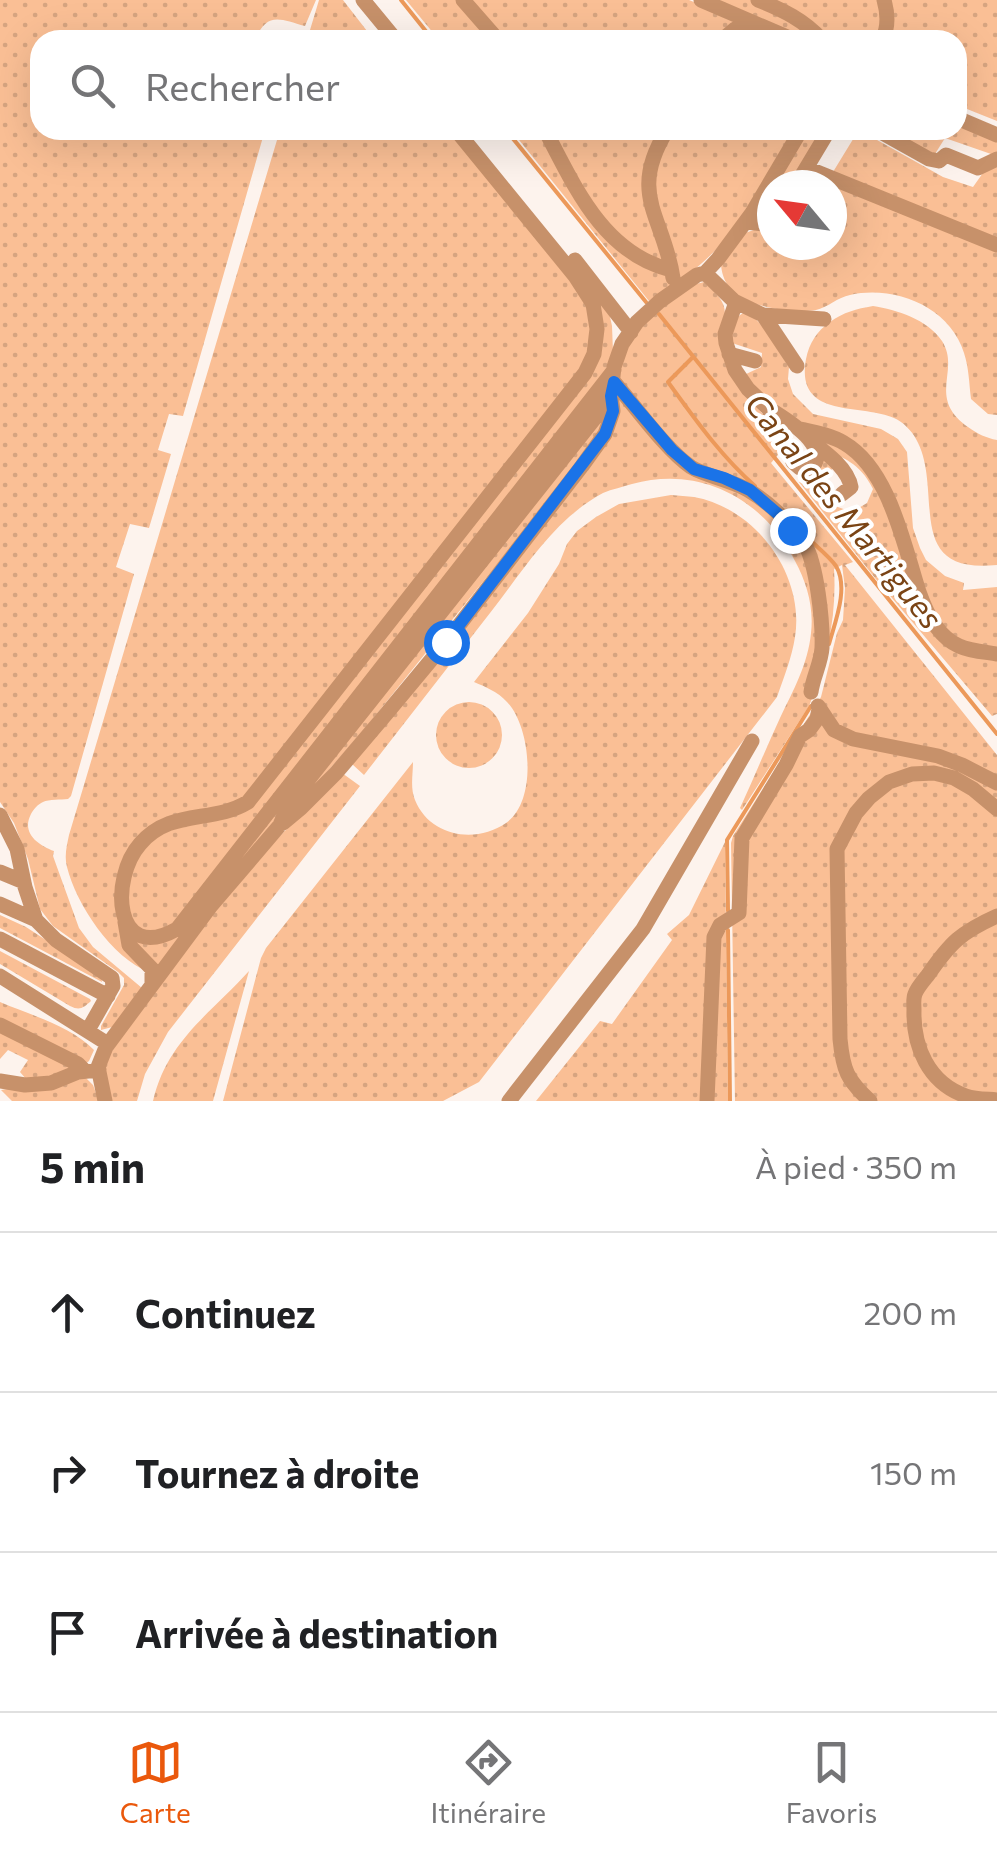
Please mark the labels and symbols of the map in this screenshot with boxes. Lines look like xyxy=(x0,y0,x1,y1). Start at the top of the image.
north arrow xyxy=(757,170,847,260)
water label: Canal des Martigues xyxy=(738,384,952,636)
route end xyxy=(770,508,816,554)
route start xyxy=(424,620,470,666)

